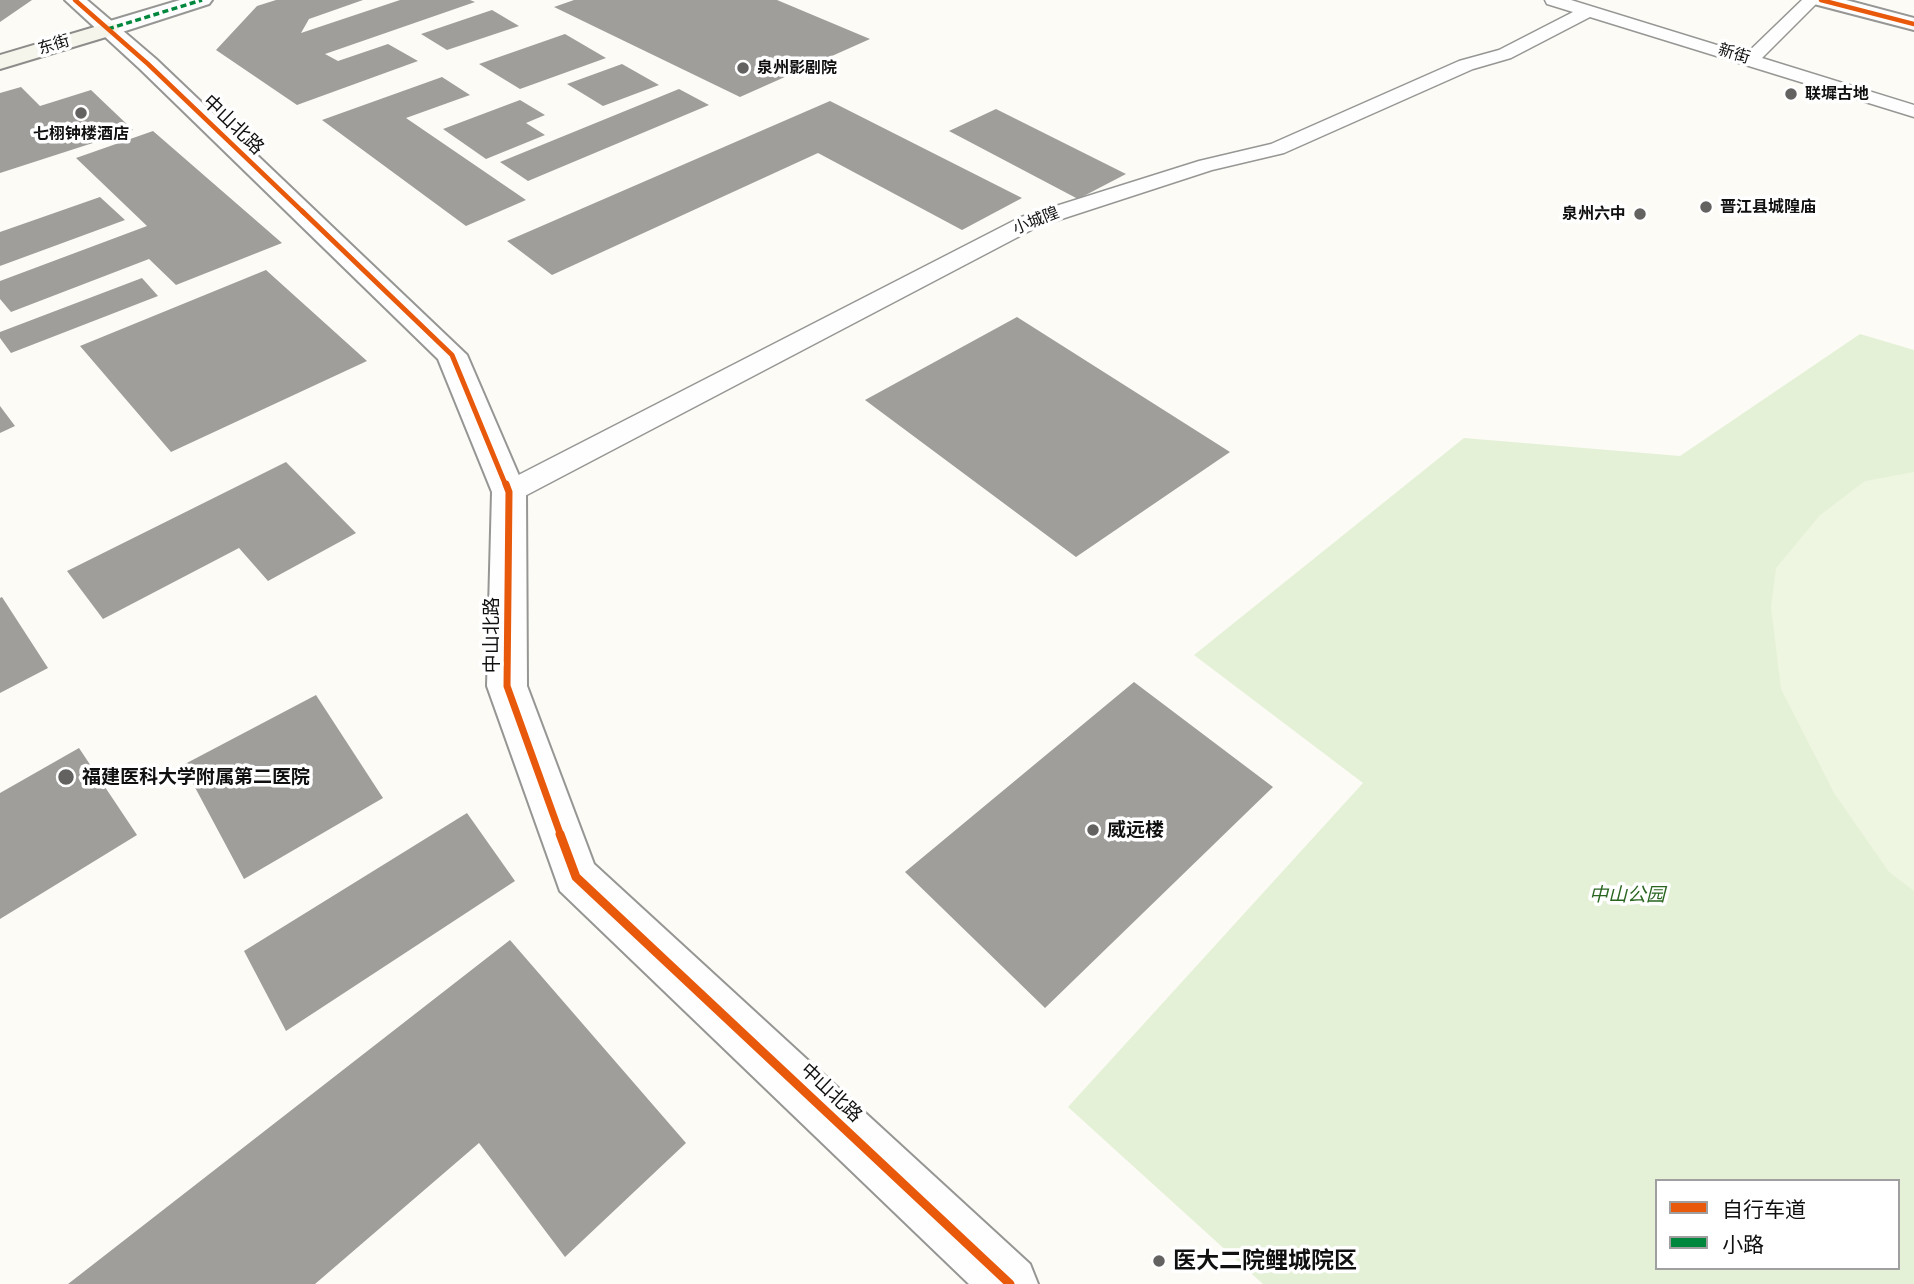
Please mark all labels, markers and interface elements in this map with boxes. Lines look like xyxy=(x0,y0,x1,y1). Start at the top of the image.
street label: 东街 xyxy=(36,31,72,59)
street label: 新街 xyxy=(1716,40,1752,68)
place label: 泉州影剧院 xyxy=(757,58,837,78)
marker: 泉州影剧院 xyxy=(735,60,751,76)
place label: 联墀古地 xyxy=(1805,84,1869,104)
marker: 联墀古地 xyxy=(1783,86,1799,102)
street label: 中山北路 xyxy=(198,90,268,160)
marker: 七栩钟楼酒店 xyxy=(73,105,89,121)
place label: 七栩钟楼酒店 xyxy=(33,124,129,144)
place label: 晋江县城隍庙 xyxy=(1720,197,1816,217)
marker: 晋江县城隍庙 xyxy=(1698,199,1714,215)
street label: 小城隍 xyxy=(1010,203,1062,239)
place label: 泉州六中 xyxy=(1562,204,1626,224)
marker: 泉州六中 xyxy=(1632,206,1648,222)
street label: 中山北路 xyxy=(481,597,503,673)
place label: 福建医科大学附属第二医院 xyxy=(82,766,310,788)
marker: 福建医科大学附属第二医院 xyxy=(56,767,76,787)
place label: 威远楼 xyxy=(1107,819,1164,841)
marker: 威远楼 xyxy=(1085,822,1101,838)
park label: 中山公园 xyxy=(1589,884,1665,906)
street label: 中山北路 xyxy=(795,1059,867,1127)
legend xyxy=(1655,1179,1900,1270)
text: 自行车道 xyxy=(1722,1192,1806,1223)
text: 小路 xyxy=(1722,1227,1764,1258)
place label: 医大二院鲤城院区 xyxy=(1173,1247,1357,1275)
marker: 医大二院鲤城院区 xyxy=(1151,1253,1167,1269)

